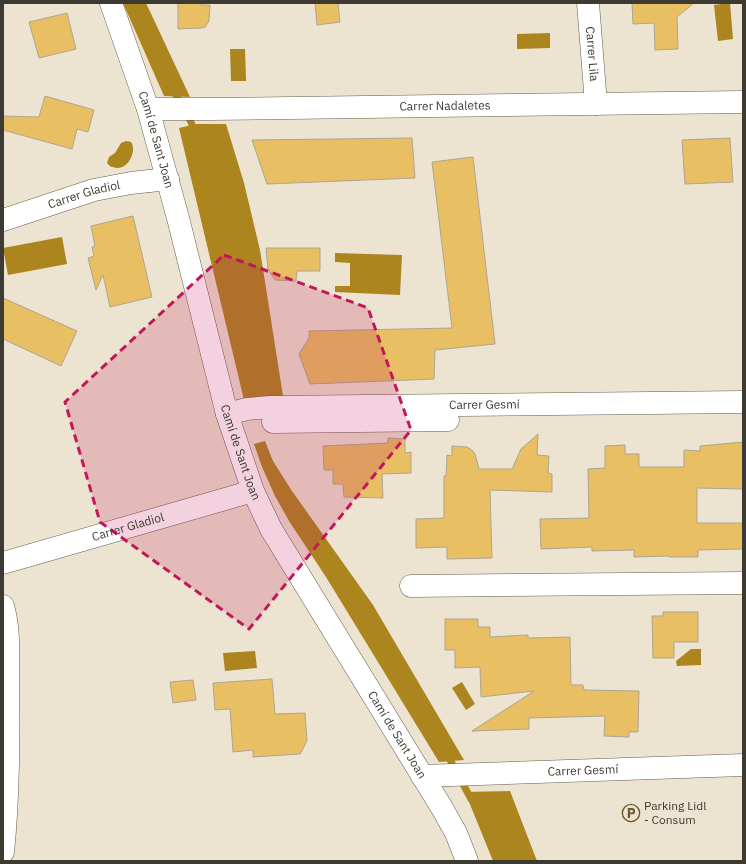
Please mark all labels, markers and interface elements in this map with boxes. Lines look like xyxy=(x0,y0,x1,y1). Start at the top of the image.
street label: Carrer Lila xyxy=(583,26,602,82)
street label: Camí de Sant Joan xyxy=(135,89,177,190)
street label: Carrer Nadaletes xyxy=(399,97,491,114)
street label: Carrer Gladiol xyxy=(46,177,121,212)
street label: Carrer Gesmí xyxy=(449,396,520,412)
street label: Camí de Sant Joan xyxy=(218,403,264,502)
street label: Carrer Gladiol xyxy=(90,509,166,544)
street label: Camí de Sant Joan xyxy=(365,688,430,781)
street label: Carrer Gesmí xyxy=(547,761,619,779)
place label: Parking Lidl - Consum xyxy=(644,798,707,827)
parking icon: Parking Lidl - Consum xyxy=(621,803,641,823)

